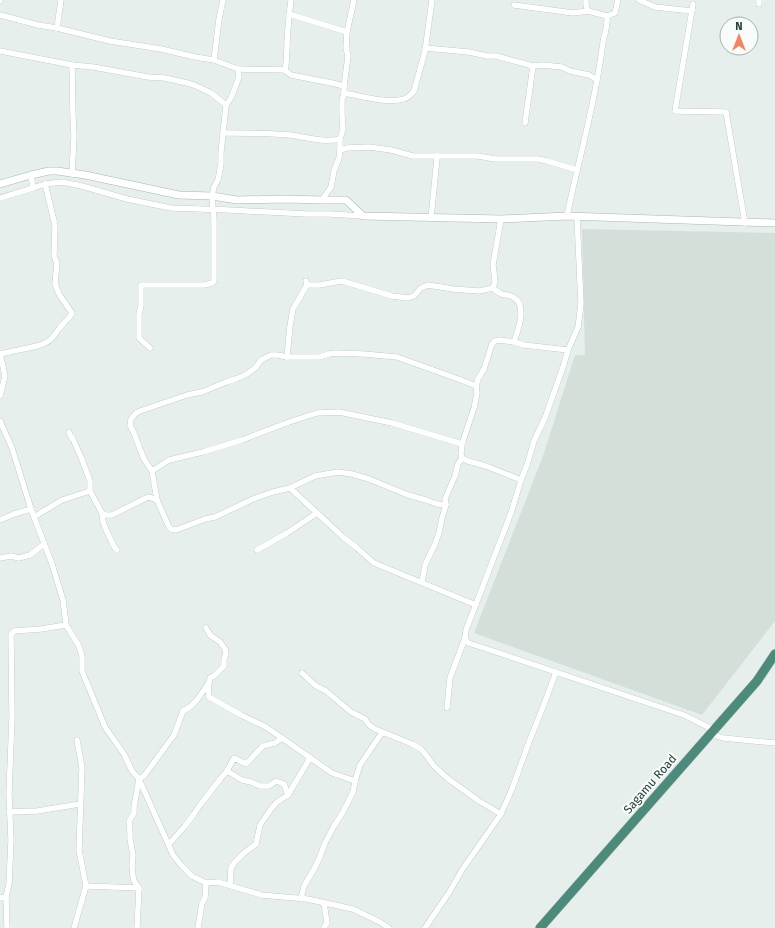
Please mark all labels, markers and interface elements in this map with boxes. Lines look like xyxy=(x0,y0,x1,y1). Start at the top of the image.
north arrow xyxy=(719,16,759,56)
text: N xyxy=(735,20,743,33)
street label: Sagamu Road xyxy=(621,752,679,816)

